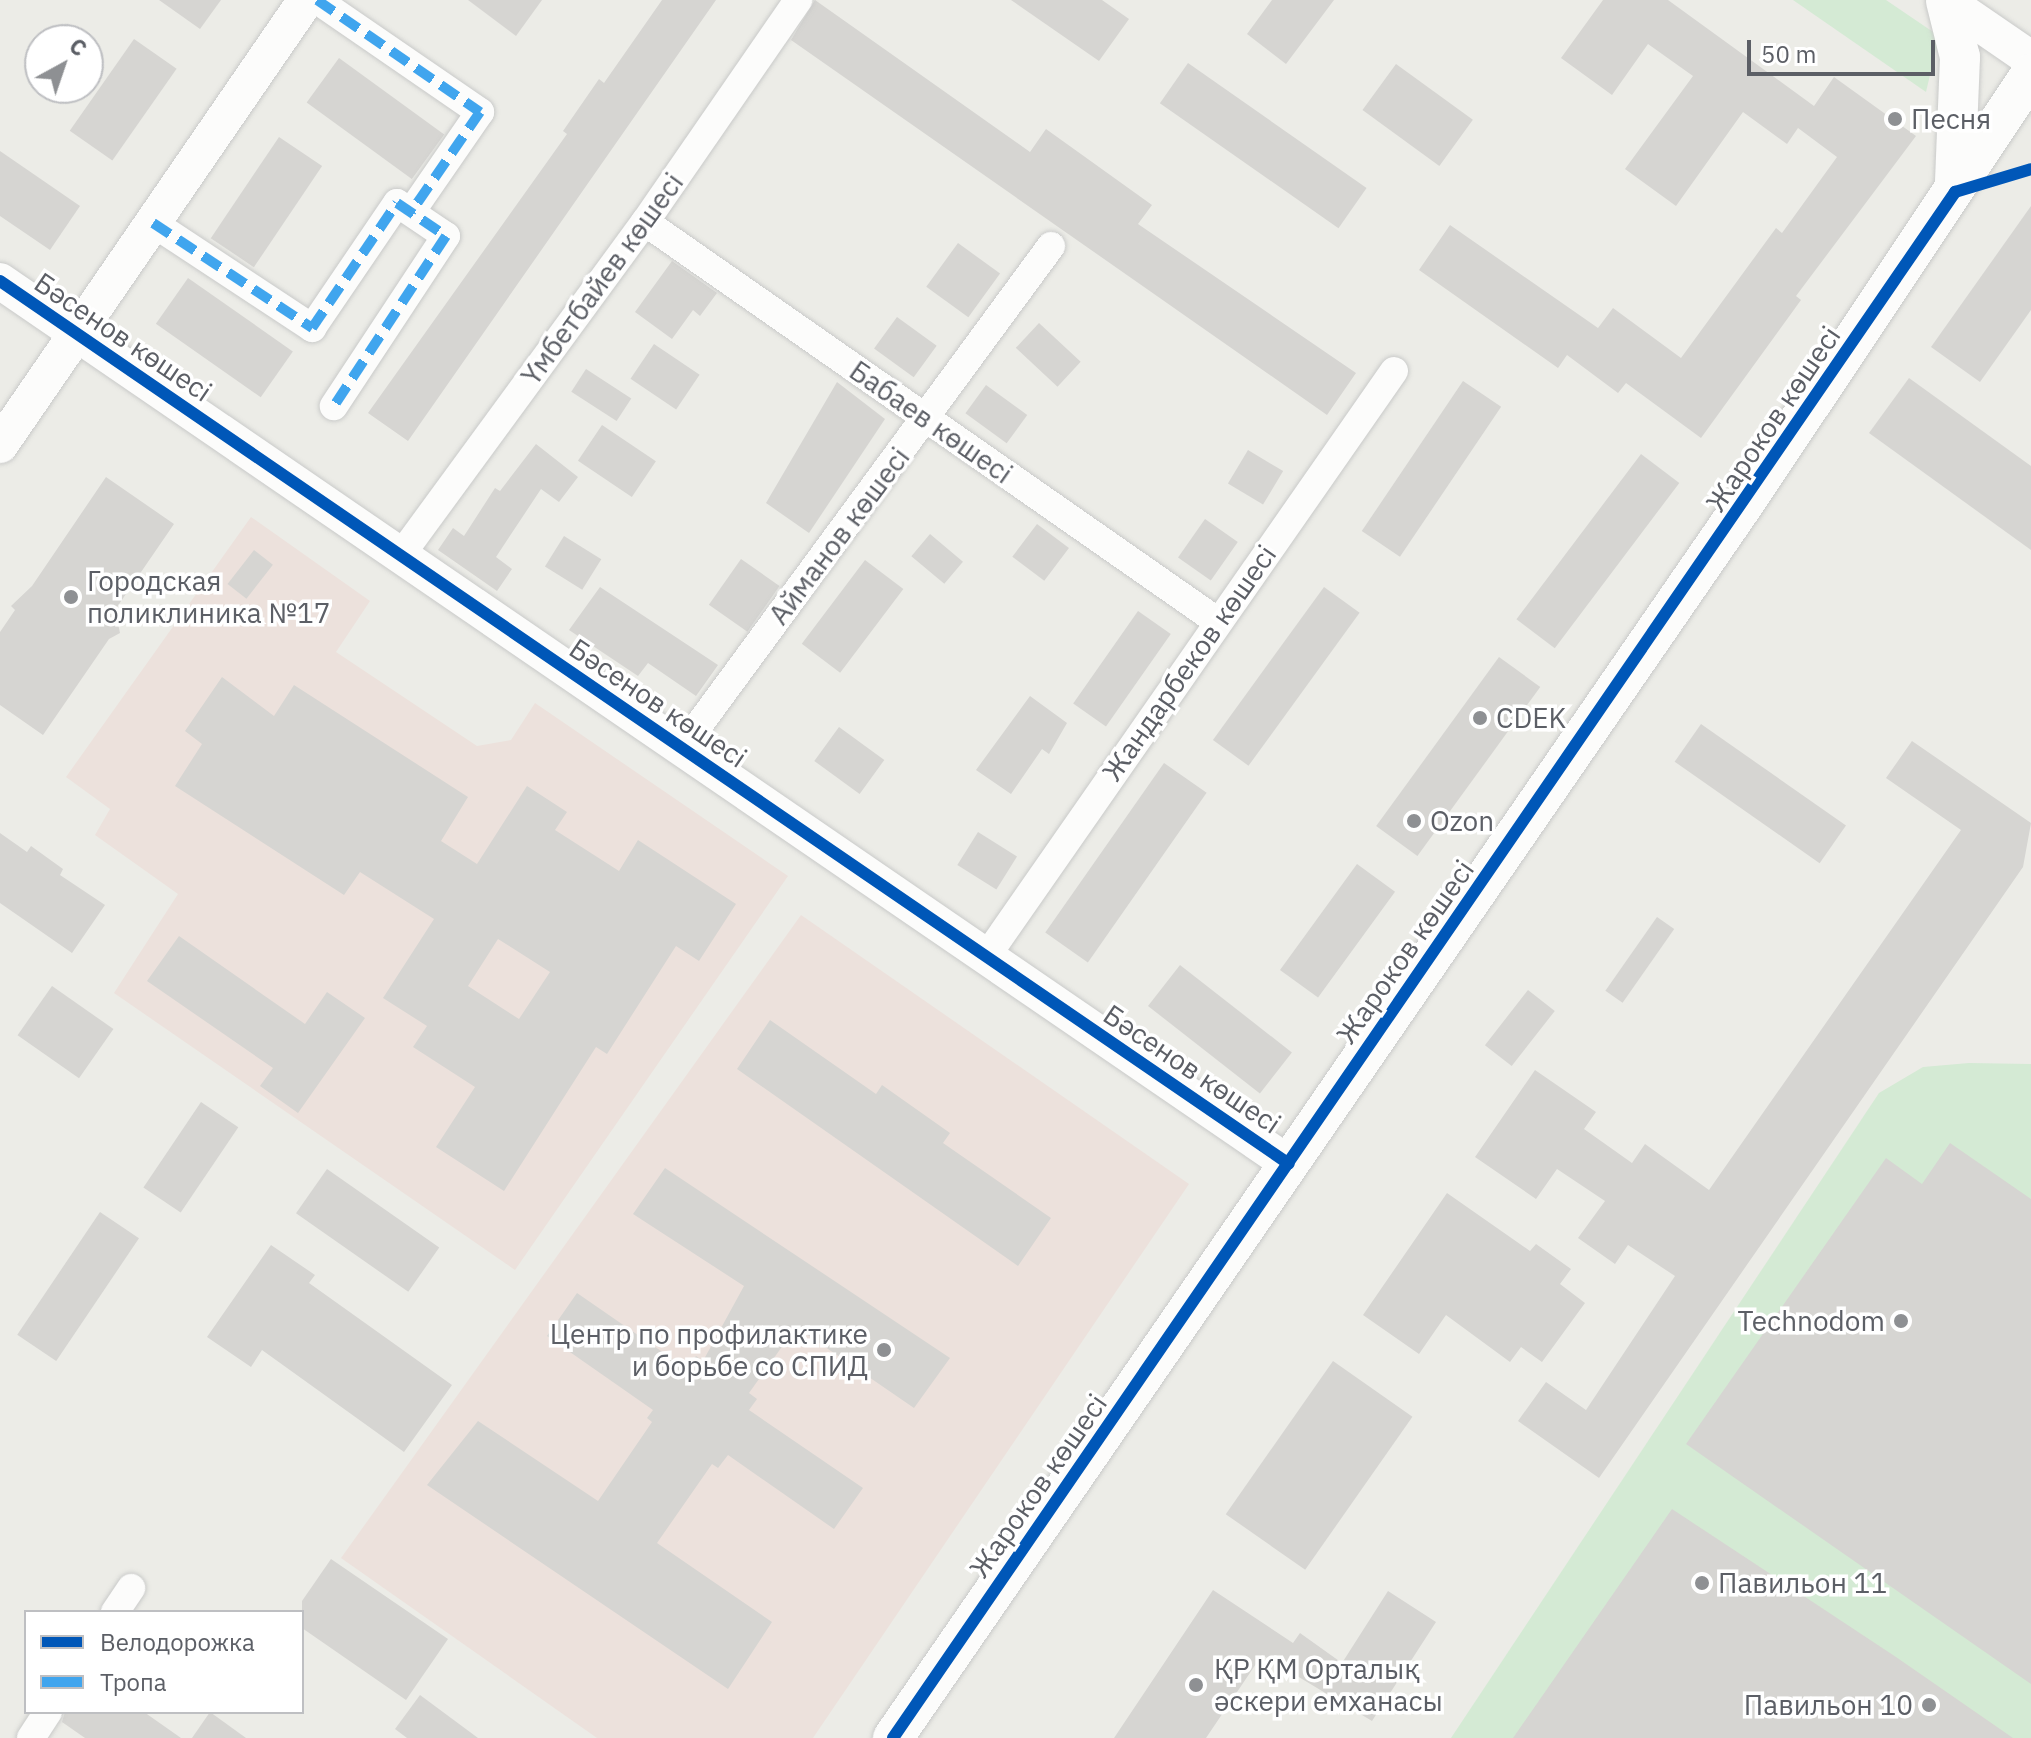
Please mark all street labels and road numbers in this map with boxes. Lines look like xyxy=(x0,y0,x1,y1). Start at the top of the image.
street label: Үмбетбайев көшесі xyxy=(514,167,690,391)
street label: Бәсенов көшесі xyxy=(28,265,218,409)
street label: Жароков көшесі xyxy=(1699,320,1847,518)
street label: Бабаев көшесі xyxy=(843,354,1019,490)
street label: Айманов көшесі xyxy=(762,441,916,631)
street label: Жандарбеков көшесі xyxy=(1095,539,1283,787)
street label: Бәсенов көшесі xyxy=(563,631,753,775)
street label: Жароков көшесі xyxy=(1329,854,1481,1050)
street label: Бәсенов көшесі xyxy=(1097,997,1287,1141)
street label: Жароков көшесі xyxy=(962,1388,1114,1584)

